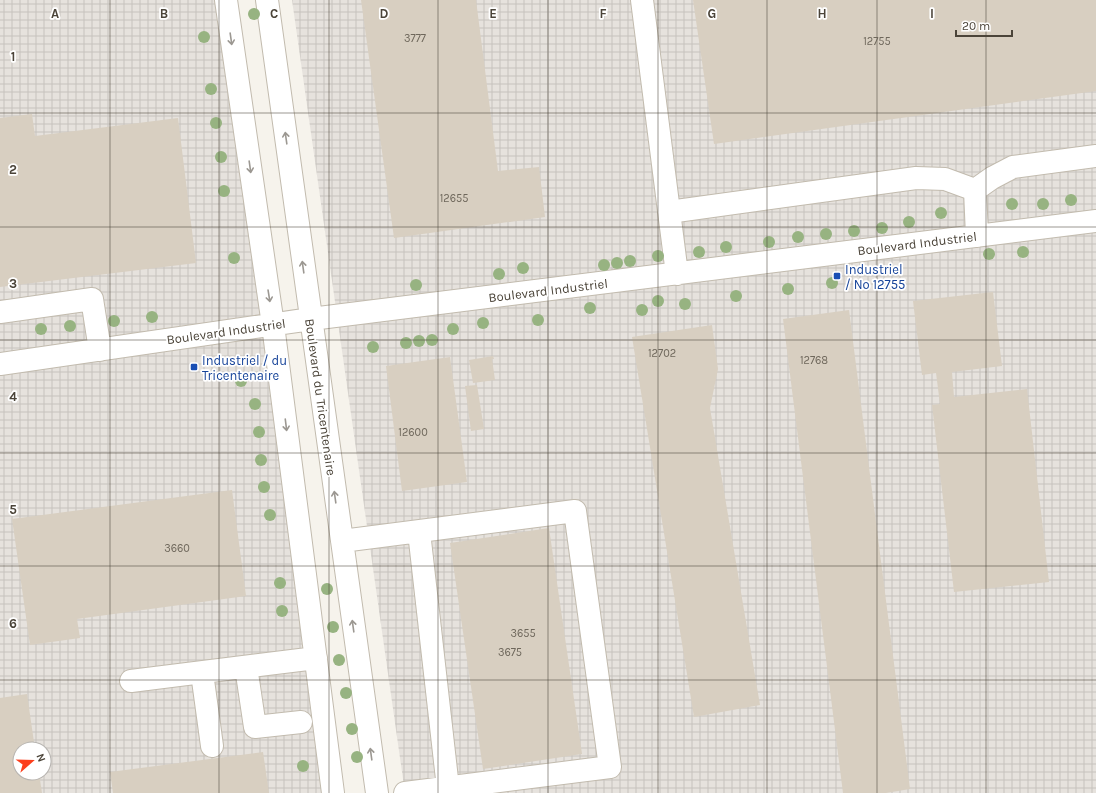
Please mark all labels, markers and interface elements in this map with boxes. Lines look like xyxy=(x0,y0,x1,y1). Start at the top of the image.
text: A xyxy=(51,6,59,21)
text: B xyxy=(160,6,168,21)
text: C xyxy=(270,6,278,21)
text: D xyxy=(380,6,389,21)
text: E xyxy=(489,6,497,21)
text: F xyxy=(599,6,607,21)
text: G xyxy=(708,6,716,21)
text: H xyxy=(817,6,827,21)
text: I xyxy=(930,6,934,21)
scale bar xyxy=(956,12,1012,38)
text: 20 m xyxy=(962,19,990,33)
one-way arrow xyxy=(227,32,235,45)
house number: 3777 xyxy=(404,32,426,45)
house number: 12755 xyxy=(863,35,891,48)
text: 1 xyxy=(11,49,15,64)
one-way arrow xyxy=(282,132,290,145)
one-way arrow xyxy=(246,160,254,173)
text: 2 xyxy=(9,162,17,177)
house number: 12655 xyxy=(440,192,468,205)
street label: Boulevard Industriel xyxy=(856,229,978,258)
one-way arrow xyxy=(299,261,307,274)
place label: Industriel / No 12755 xyxy=(845,262,905,292)
marker: Industriel / No 12755 xyxy=(832,271,842,281)
text: 3 xyxy=(9,276,17,291)
street label: Boulevard Industriel xyxy=(487,276,609,305)
one-way arrow xyxy=(265,289,273,302)
street label: Boulevard Industriel xyxy=(166,316,287,347)
street label: Boulevard du Tricentenaire xyxy=(302,318,339,477)
house number: 12702 xyxy=(648,347,676,360)
place label: Industriel / du Tricentenaire xyxy=(202,353,287,383)
house number: 12768 xyxy=(800,354,828,367)
marker: Industriel / du Tricentenaire xyxy=(189,362,199,372)
text: 4 xyxy=(9,389,17,404)
one-way arrow xyxy=(282,418,290,431)
house number: 12600 xyxy=(398,426,428,439)
one-way arrow xyxy=(331,491,339,504)
text: 5 xyxy=(9,502,17,517)
house number: 3660 xyxy=(164,542,190,555)
text: 6 xyxy=(9,616,17,631)
one-way arrow xyxy=(349,620,357,633)
house number: 3655 xyxy=(510,627,536,640)
house number: 3675 xyxy=(498,646,522,659)
north arrow xyxy=(12,741,52,781)
one-way arrow xyxy=(367,748,375,761)
text: N xyxy=(33,752,48,764)

